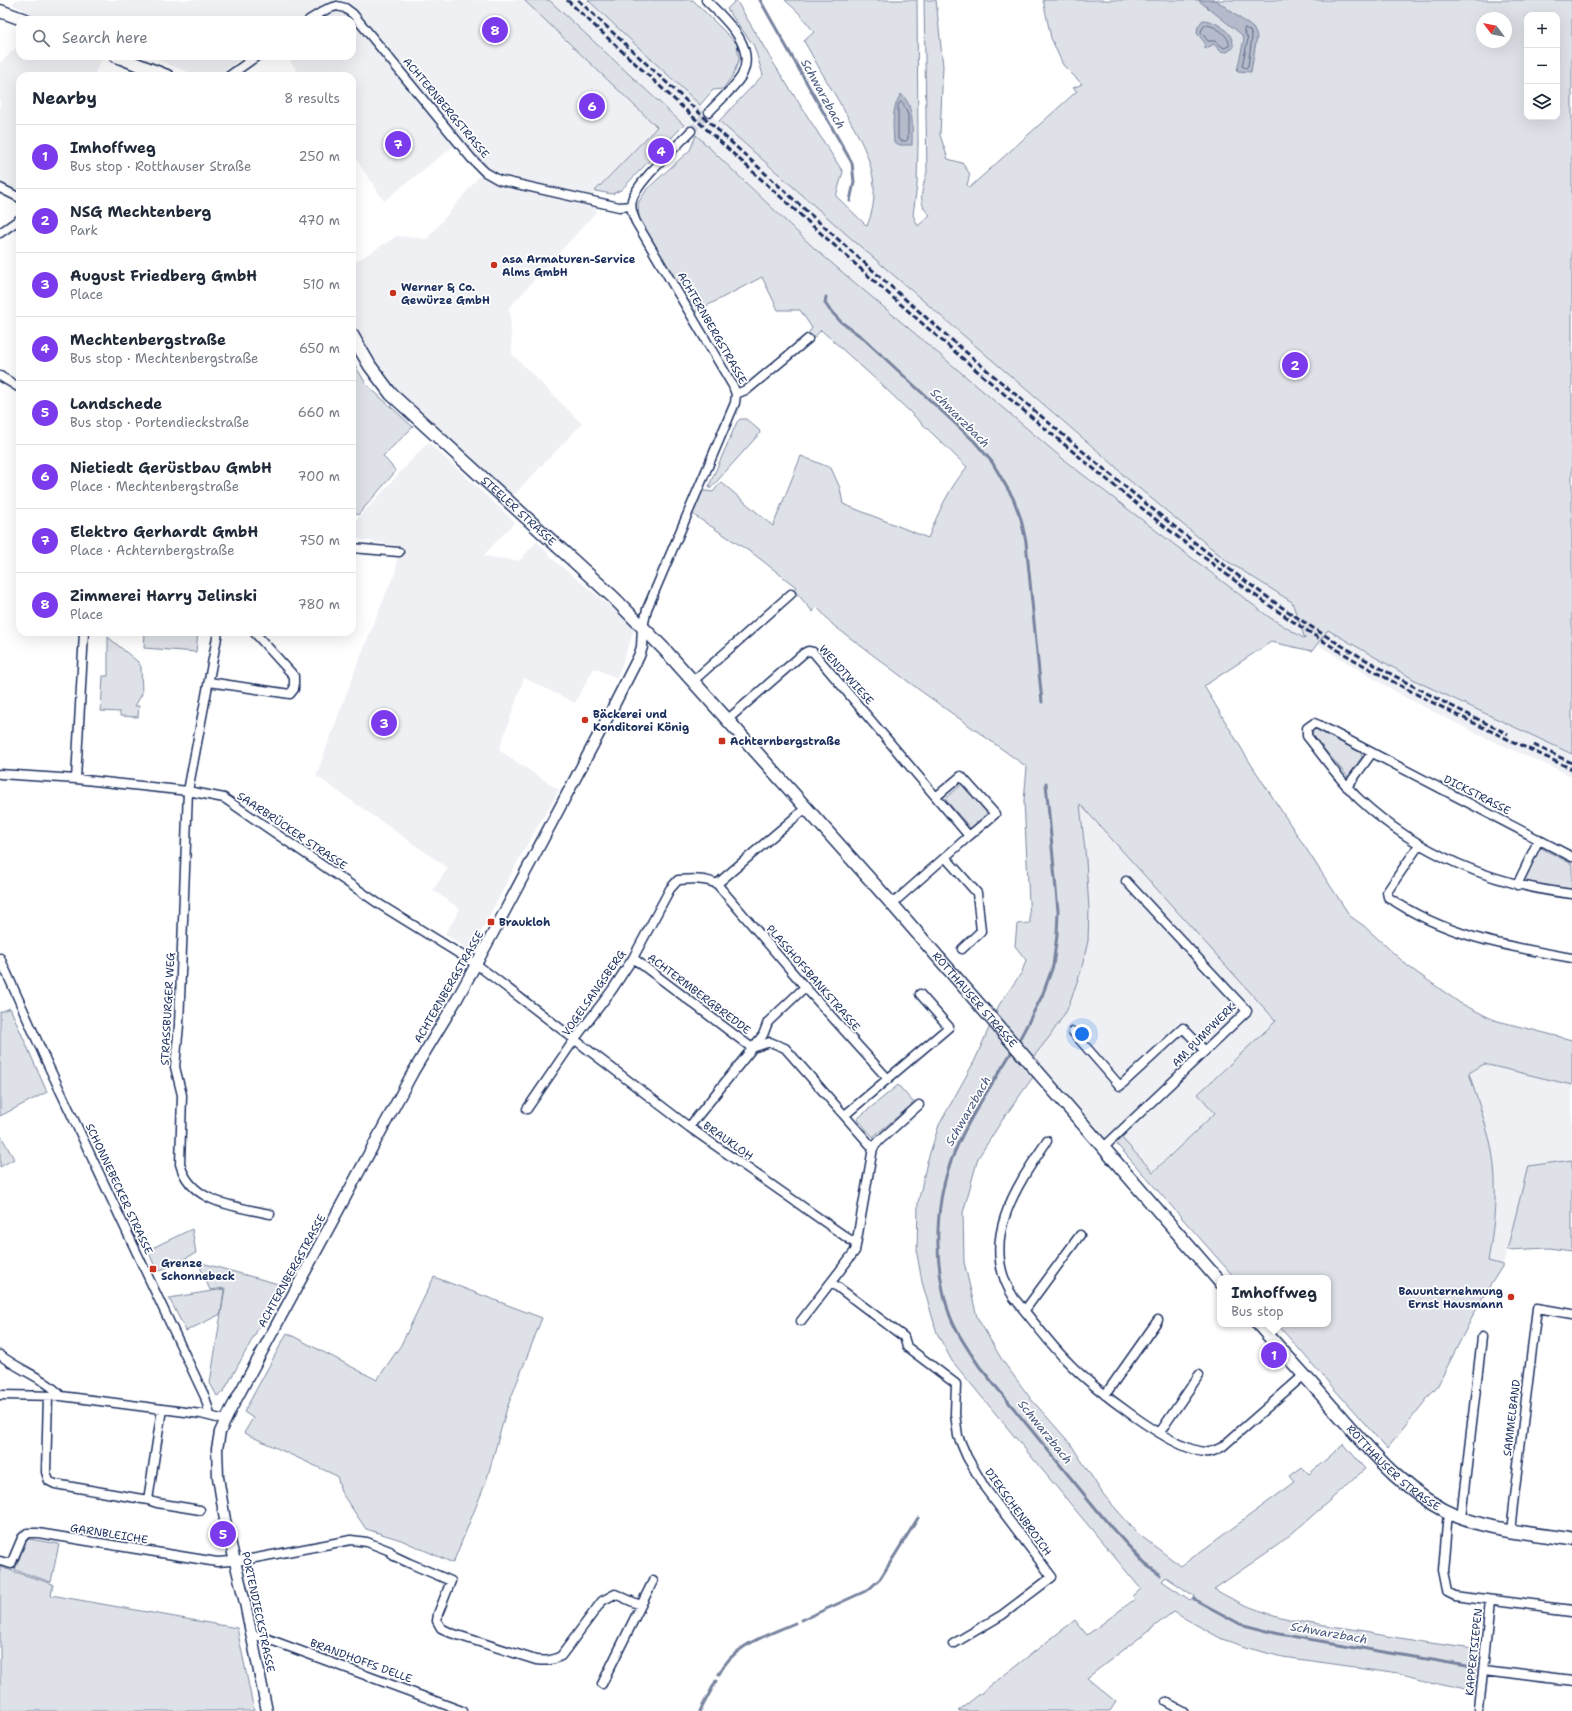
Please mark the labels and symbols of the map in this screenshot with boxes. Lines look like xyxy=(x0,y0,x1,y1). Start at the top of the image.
north arrow xyxy=(1476,12,1512,48)
pin: 8 xyxy=(482,15,508,45)
street label: ACHTERNBERGSTRASSE xyxy=(399,54,493,162)
water label: Schwarzbach xyxy=(797,56,849,132)
pin: 6 xyxy=(579,91,605,121)
pin: 7 xyxy=(385,129,411,159)
pin: 4 xyxy=(648,136,674,166)
place label: asa Armaturen-Service Alms GmbH xyxy=(502,252,636,280)
marker: asa Armaturen-Service Alms GmbH xyxy=(489,260,499,270)
street label: ACHTERNBERGSTRASSE xyxy=(674,269,750,387)
place label: Werner & Co. Gewürze GmbH xyxy=(401,280,490,308)
marker: Werner & Co. Gewürze GmbH xyxy=(388,288,398,298)
pin: 2 xyxy=(1282,350,1308,380)
water label: Schwarzbach xyxy=(927,385,993,451)
street label: STEELER STRASSE xyxy=(478,473,559,549)
street label: WENDTWIESE xyxy=(815,642,877,708)
place label: Bäckerei und Konditorei König xyxy=(593,707,689,735)
pin: 3 xyxy=(371,708,397,738)
marker: Bäckerei und Konditorei König xyxy=(580,715,590,725)
place label: Achternbergstraße xyxy=(730,734,841,749)
marker: Achternbergstraße xyxy=(717,736,727,746)
street label: DICKSTRASSE xyxy=(1441,772,1513,818)
street label: SAARBRÜCKER STRASSE xyxy=(234,789,350,873)
place label: Braukloh xyxy=(499,915,551,930)
marker: Braukloh xyxy=(486,917,496,927)
street label: PLASSHOFSBANKSTRASSE xyxy=(763,922,863,1034)
street label: ACHTERNBERGSTRASSE xyxy=(411,928,487,1046)
street label: VOGELSANGSBERG xyxy=(559,946,630,1039)
street label: ROTTHAUSER STRASSE xyxy=(929,948,1021,1051)
street label: ACHTERMBERGBREDDE xyxy=(644,950,754,1038)
street label: STRASSBURGER WEG xyxy=(158,951,178,1066)
street label: AM PUMPWERK xyxy=(1169,1000,1239,1070)
your location xyxy=(1072,1024,1092,1044)
water label: Schwarzbach xyxy=(942,1073,994,1149)
street label: BRAUKLOH xyxy=(700,1118,756,1164)
street label: SCHONNEBECKER STRASSE xyxy=(82,1121,156,1257)
street label: ACHTERNBERGSTRASSE xyxy=(255,1212,329,1330)
place label: Grenze Schonnebeck xyxy=(161,1256,235,1284)
marker: Grenze Schonnebeck xyxy=(148,1264,158,1274)
place label: Bauunternehmung Ernst Hausmann xyxy=(1399,1284,1504,1312)
marker: Bauunternehmung Ernst Hausmann xyxy=(1506,1292,1516,1302)
pin: 1 xyxy=(1261,1340,1287,1370)
street label: SAMMELBAND xyxy=(1500,1379,1524,1457)
water label: Schwarzbach xyxy=(1014,1397,1076,1467)
street label: ROTTHAUSER STRASSE xyxy=(1343,1421,1443,1514)
street label: DIEKSCHENBROICH xyxy=(981,1465,1055,1559)
pin: 5 xyxy=(210,1519,236,1549)
street label: GARNBLEICHE xyxy=(69,1520,149,1548)
street label: PORTENDIECKSTRASSE xyxy=(238,1550,278,1674)
street label: KAPPERTSIEPEN xyxy=(1462,1607,1486,1697)
water label: Schwarzbach xyxy=(1289,1618,1369,1648)
street label: BRANDHOFFS DELLE xyxy=(308,1636,414,1687)

